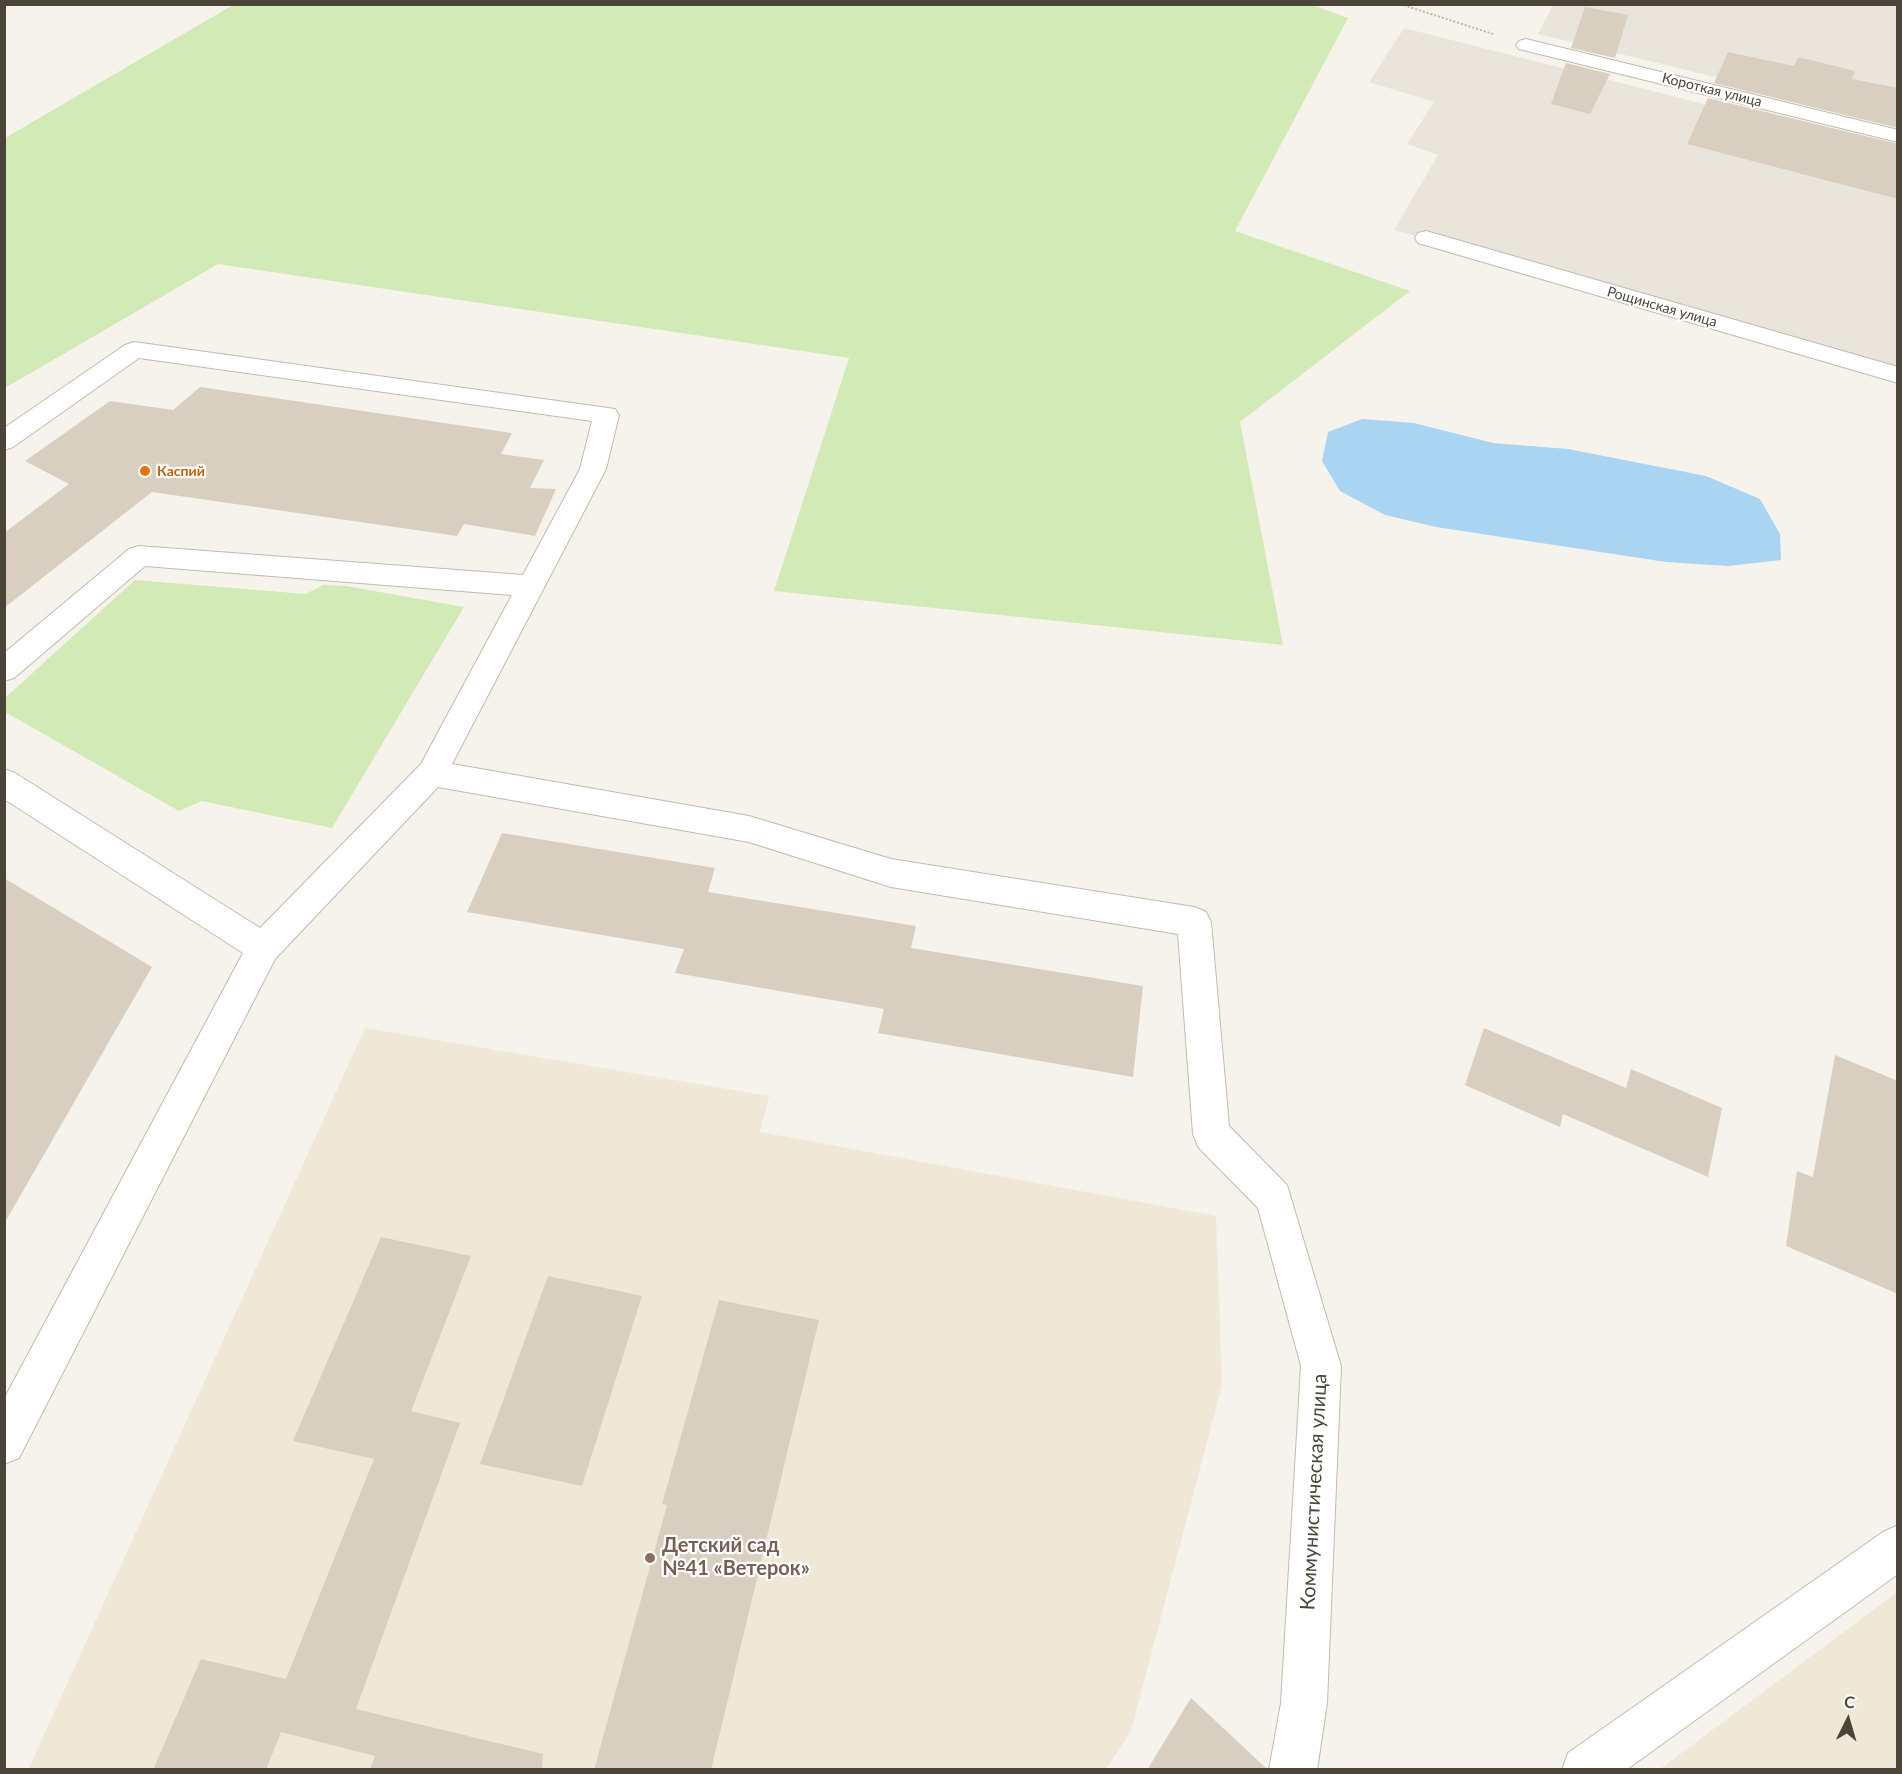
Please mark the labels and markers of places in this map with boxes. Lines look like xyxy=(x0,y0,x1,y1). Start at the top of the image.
place label: Каспий xyxy=(157,463,205,479)
marker: Каспий xyxy=(138,464,152,478)
place label: Детский сад №41 «Ветерок» xyxy=(662,1534,810,1581)
marker: Детский сад №41 «Ветерок» xyxy=(643,1551,657,1565)

